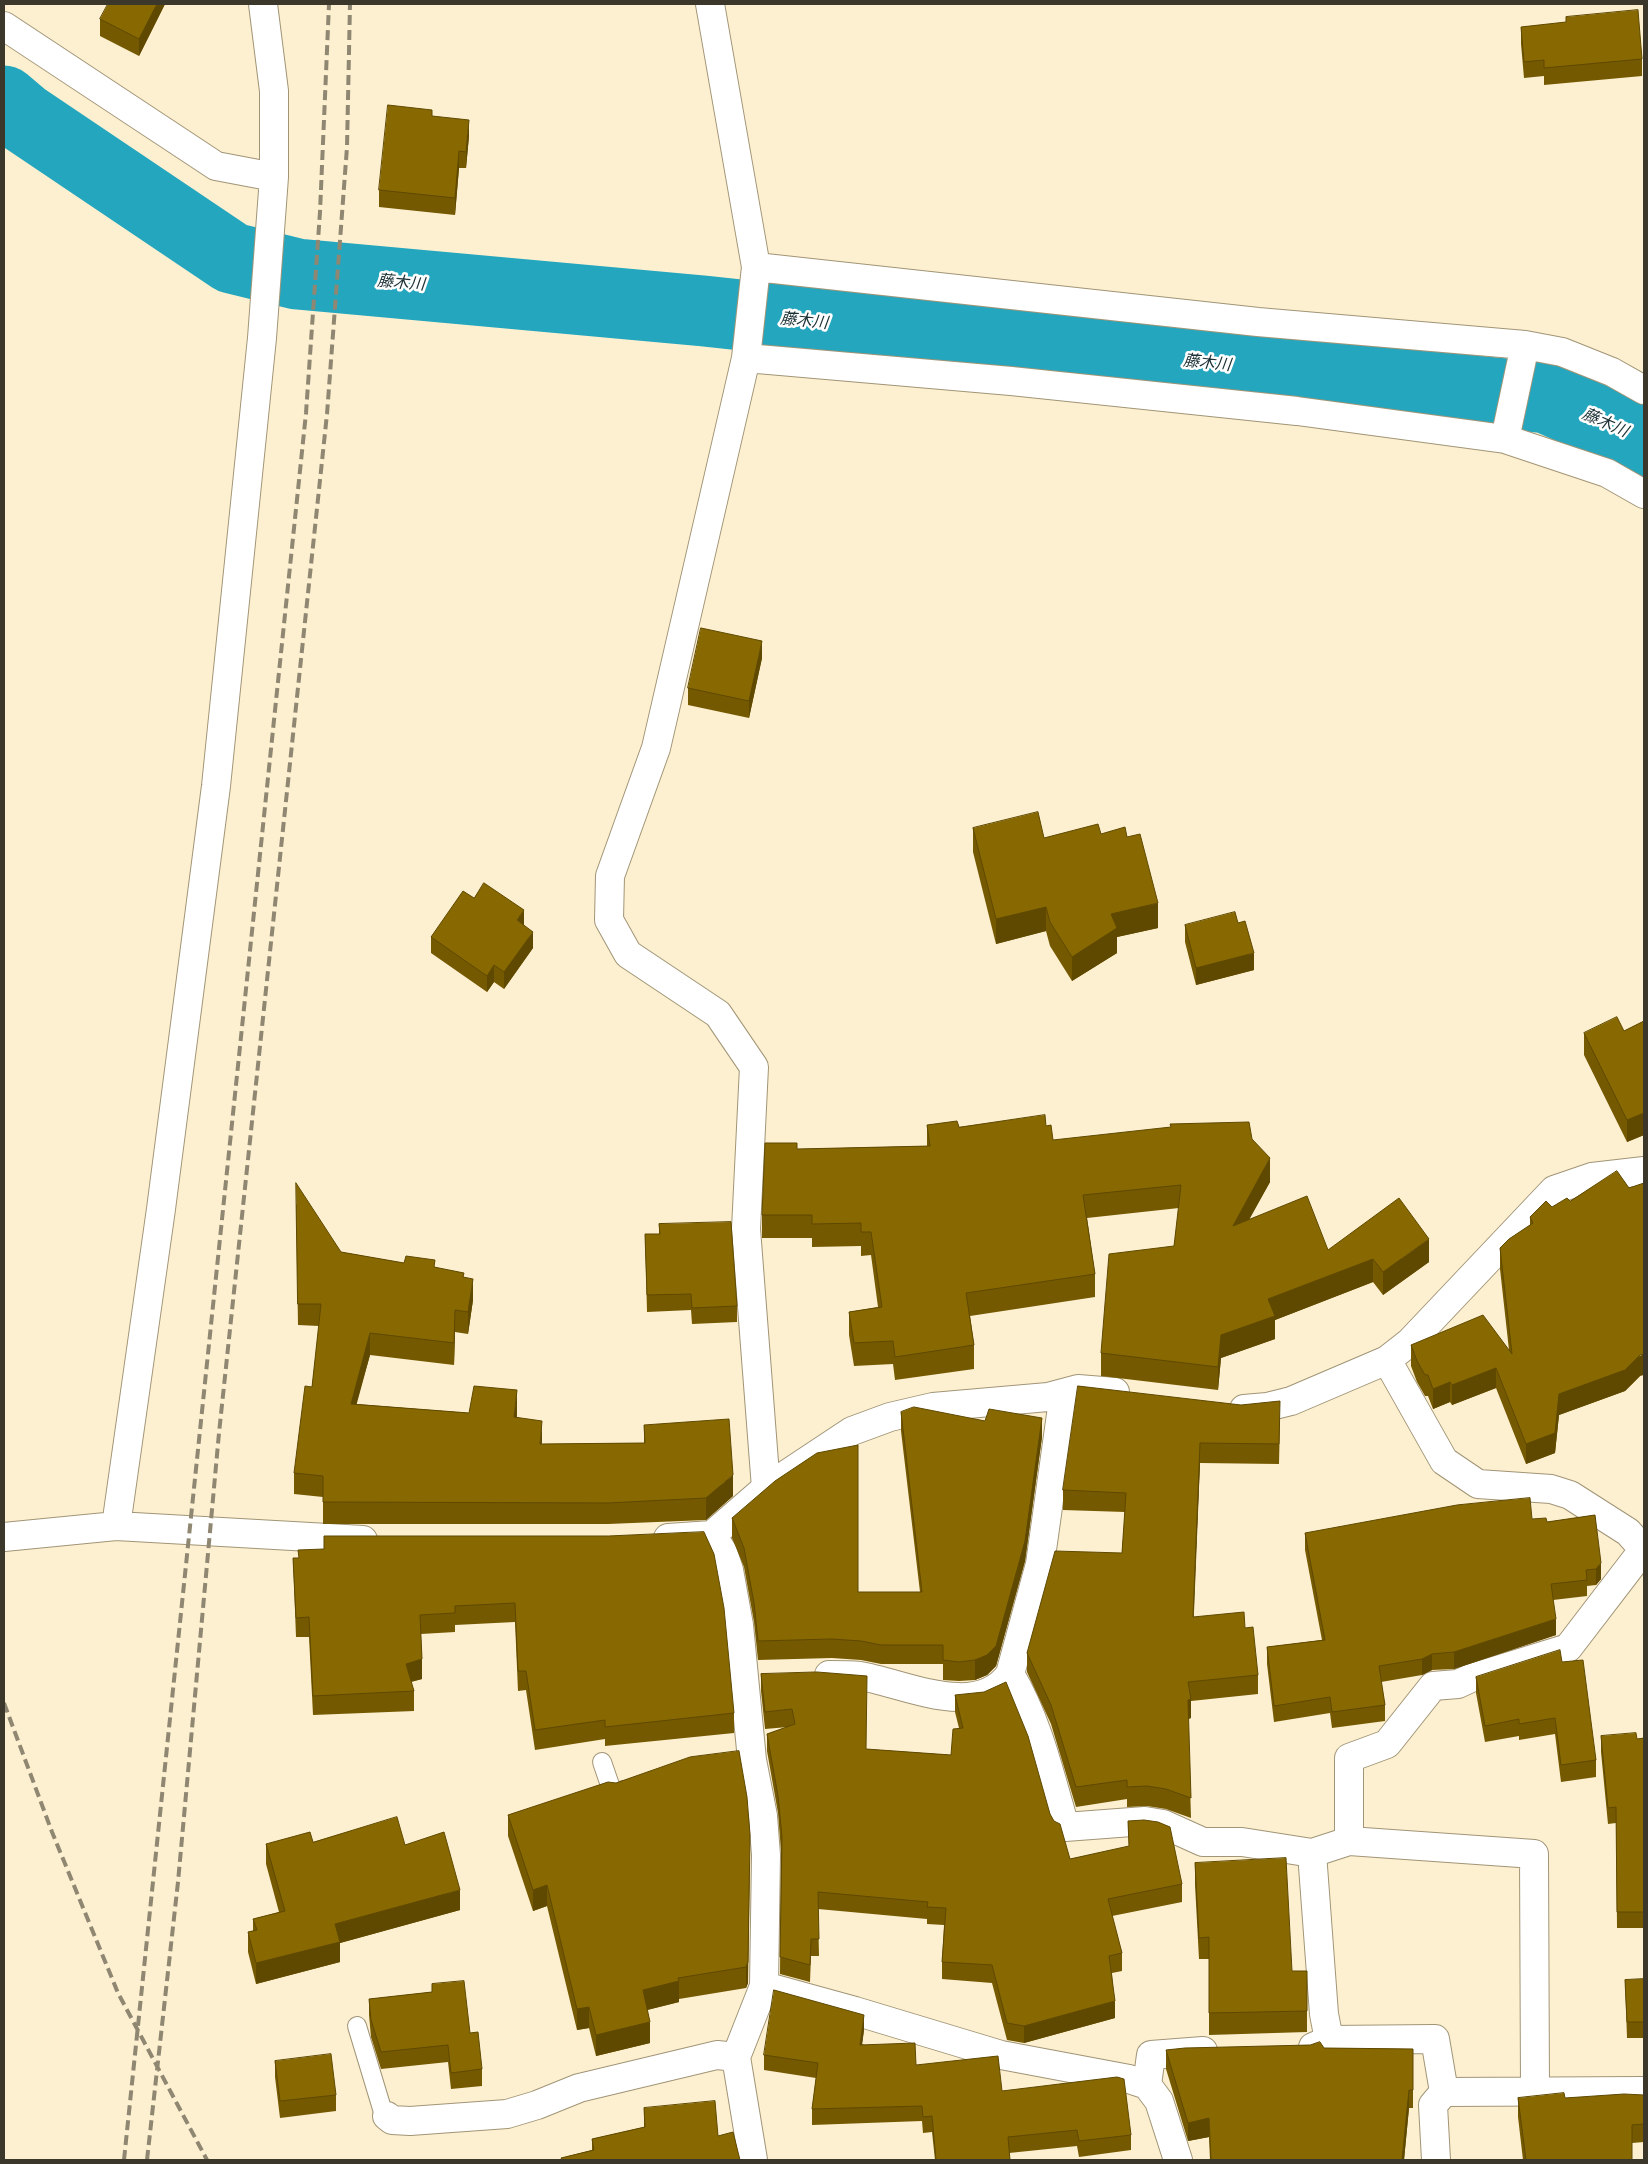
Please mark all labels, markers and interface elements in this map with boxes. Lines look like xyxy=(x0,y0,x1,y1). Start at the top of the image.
water label: 藤木川 xyxy=(376,271,426,295)
water label: 藤木川 xyxy=(779,309,829,333)
water label: 藤木川 xyxy=(1182,351,1232,375)
water label: 藤木川 xyxy=(1579,404,1631,442)

